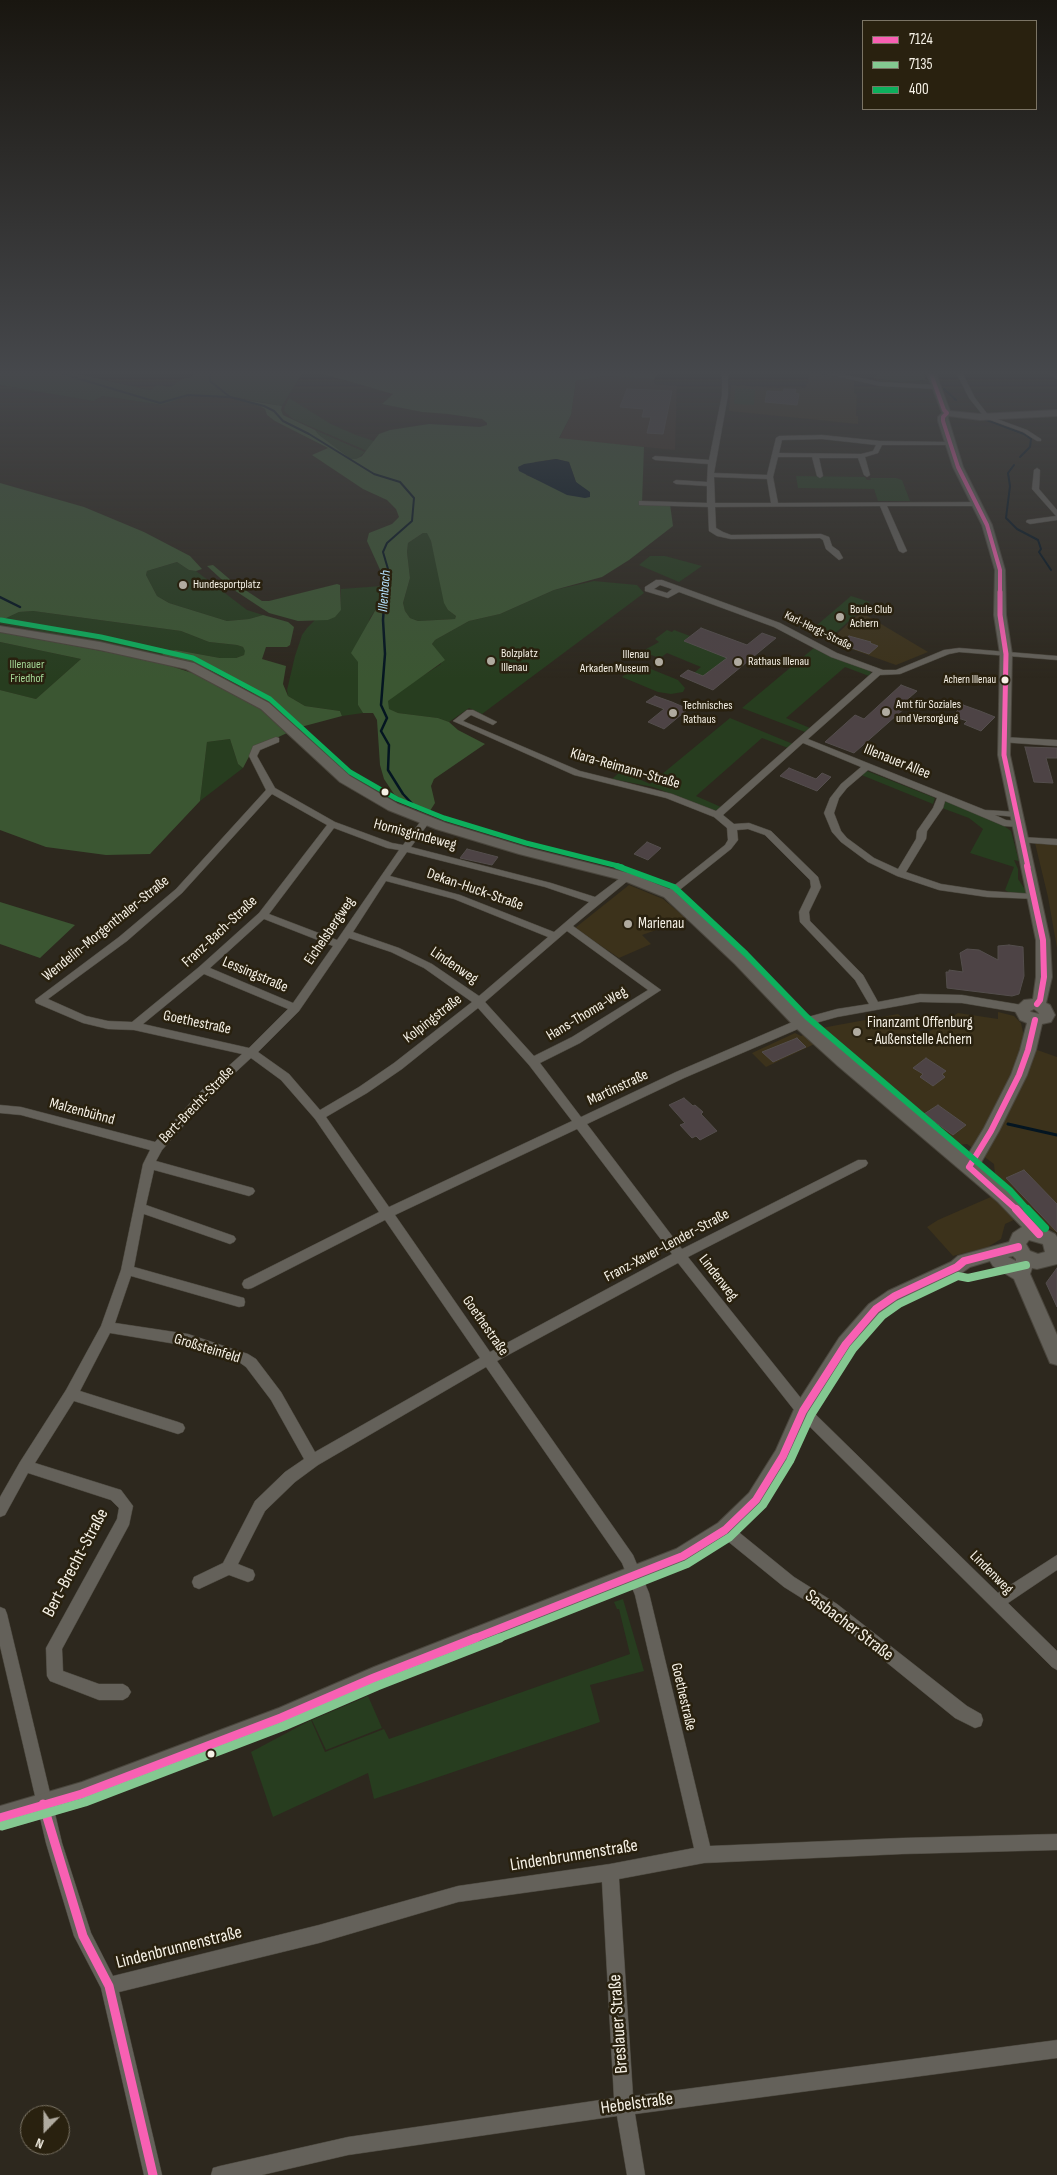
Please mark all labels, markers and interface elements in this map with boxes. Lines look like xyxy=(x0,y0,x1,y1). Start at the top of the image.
legend xyxy=(862,20,1037,110)
text: 7124 xyxy=(909,30,933,49)
text: 7135 xyxy=(909,55,933,74)
text: 400 xyxy=(909,80,929,99)
water label: Illenbach xyxy=(375,570,395,612)
place label: Hundesportplatz xyxy=(193,578,260,592)
marker: Hundesportplatz xyxy=(177,579,189,591)
place label: Boule Club Achern xyxy=(850,603,892,631)
street label: Karl-Hergt-Straße xyxy=(782,608,854,654)
marker: Boule Club Achern xyxy=(834,611,846,623)
place label: Bolzplatz Illenau xyxy=(501,647,538,675)
place label: Illenau Arkaden Museum xyxy=(580,648,649,676)
marker: Bolzplatz Illenau xyxy=(485,655,497,667)
place label: Rathaus Illenau xyxy=(748,655,809,669)
marker: Illenau Arkaden Museum xyxy=(653,656,665,668)
marker: Rathaus Illenau xyxy=(732,656,744,668)
park label: Illenauer Friedhof xyxy=(10,658,44,686)
place label: Achern Illenau xyxy=(944,673,996,687)
marker: Achern Illenau xyxy=(1000,675,1010,685)
place label: Amt für Soziales und Versorgung xyxy=(896,698,961,726)
place label: Technisches Rathaus xyxy=(683,699,733,727)
marker: Amt für Soziales und Versorgung xyxy=(880,706,892,718)
marker: Technisches Rathaus xyxy=(667,707,679,719)
street label: Illenauer Allee xyxy=(861,741,933,783)
street label: Klara-Reimann-Straße xyxy=(568,745,682,793)
unlabelled marker xyxy=(380,787,390,797)
street label: Hornisgrindeweg xyxy=(372,815,458,855)
street label: Dekan-Huck-Straße xyxy=(424,865,526,915)
street label: Wendelin-Morgenthaler-Straße xyxy=(39,872,173,986)
street label: Franz-Bach-Straße xyxy=(179,893,261,971)
street label: Eichelsbergweg xyxy=(301,894,359,968)
place label: Marienau xyxy=(638,915,684,933)
marker: Marienau xyxy=(622,918,634,930)
street label: Lindenweg xyxy=(427,943,481,989)
street label: Lessingstraße xyxy=(220,953,290,997)
street label: Hans-Thoma-Weg xyxy=(544,983,630,1045)
street label: Kolpingstraße xyxy=(400,991,466,1047)
street label: Goethestraße xyxy=(161,1007,233,1039)
place label: Finanzamt Offenburg - Außenstelle Achern xyxy=(867,1014,973,1049)
marker: Finanzamt Offenburg - Außenstelle Achern xyxy=(851,1026,863,1038)
street label: Bert-Brecht-Straße xyxy=(156,1063,238,1147)
street label: Martinstraße xyxy=(585,1066,651,1110)
street label: Malzenbühnd xyxy=(47,1095,117,1129)
street label: Franz-Xaver-Lender-Straße xyxy=(602,1206,732,1286)
street label: Lindenweg xyxy=(694,1251,742,1305)
street label: Goethestraße xyxy=(458,1293,512,1359)
street label: Großsteinfeld xyxy=(172,1330,242,1368)
street label: Bert-Brecht-Straße xyxy=(38,1505,114,1621)
street label: Lindenweg xyxy=(966,1548,1016,1598)
street label: Sasbacher Straße xyxy=(800,1586,898,1666)
street label: Goethestraße xyxy=(666,1661,700,1733)
unlabelled marker xyxy=(206,1749,216,1759)
street label: Lindenbrunnenstraße xyxy=(508,1835,640,1877)
street label: Lindenbrunnenstraße xyxy=(114,1922,244,1974)
street label: Breslauer Straße xyxy=(605,1974,633,2074)
street label: Hebelstraße xyxy=(599,2088,675,2120)
north arrow xyxy=(20,2105,70,2155)
text: N xyxy=(33,2134,46,2153)

